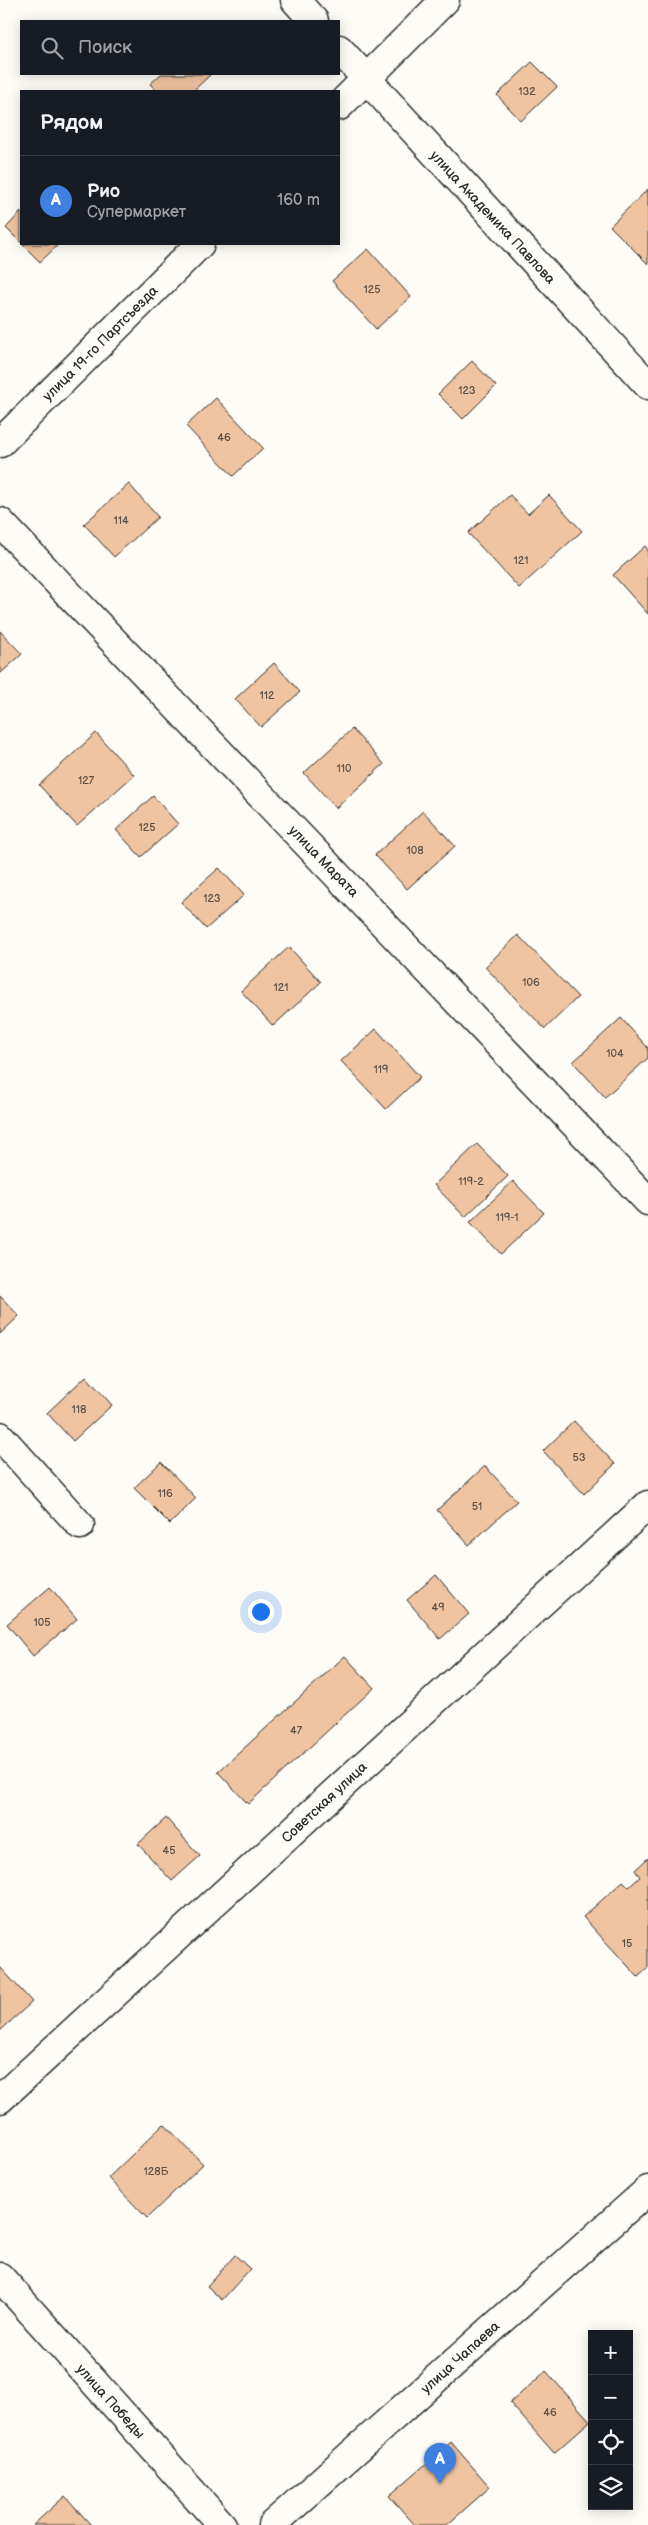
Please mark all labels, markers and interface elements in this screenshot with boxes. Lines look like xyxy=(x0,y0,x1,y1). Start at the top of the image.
search box xyxy=(20,20,340,75)
icon: search xyxy=(38,34,66,62)
text: Поиск xyxy=(78,36,132,59)
house number: 132 xyxy=(518,85,536,98)
text: Рядом xyxy=(40,110,103,135)
street label: улица Академика Павлова xyxy=(426,147,559,288)
text: Рио xyxy=(87,180,120,203)
text: A xyxy=(51,191,61,210)
text: 160 m xyxy=(277,191,320,210)
text: Супермаркет xyxy=(87,203,186,222)
street label: улица 19-го Партсъезда xyxy=(39,282,162,405)
house number: 125 xyxy=(363,283,381,296)
house number: 123 xyxy=(458,384,476,397)
house number: 46 xyxy=(217,431,231,444)
house number: 114 xyxy=(113,514,129,527)
house number: 121 xyxy=(514,554,528,567)
house number: 112 xyxy=(259,689,275,702)
house number: 110 xyxy=(337,762,352,775)
house number: 127 xyxy=(78,774,95,787)
house number: 125 xyxy=(138,821,156,834)
street label: улица Марата xyxy=(285,822,363,901)
house number: 108 xyxy=(406,844,424,857)
house number: 123 xyxy=(203,892,221,905)
house number: 106 xyxy=(522,976,540,989)
house number: 121 xyxy=(274,981,288,994)
house number: 104 xyxy=(606,1047,624,1060)
house number: 119 xyxy=(374,1063,388,1076)
house number: 119-2 xyxy=(458,1175,484,1188)
house number: 119-1 xyxy=(495,1211,519,1224)
house number: 118 xyxy=(72,1403,86,1416)
house number: 53 xyxy=(572,1451,586,1464)
house number: 116 xyxy=(157,1487,173,1500)
house number: 51 xyxy=(472,1500,482,1513)
your location xyxy=(248,1599,274,1625)
house number: 49 xyxy=(431,1601,445,1614)
house number: 105 xyxy=(33,1616,51,1629)
house number: 47 xyxy=(290,1724,303,1737)
street label: Советская улица xyxy=(278,1758,371,1846)
house number: 45 xyxy=(162,1844,176,1857)
house number: 15 xyxy=(622,1937,632,1950)
house number: 128Б xyxy=(144,2165,169,2178)
street label: улица Чапаева xyxy=(418,2317,504,2397)
map controls xyxy=(588,2330,633,2510)
button: + xyxy=(588,2330,633,2375)
street label: улица Победы xyxy=(73,2361,149,2442)
button: − xyxy=(588,2375,633,2420)
house number: 46 xyxy=(543,2406,557,2419)
button: locate xyxy=(588,2420,633,2465)
pin: A xyxy=(424,2443,456,2484)
button: layers xyxy=(588,2465,633,2510)

